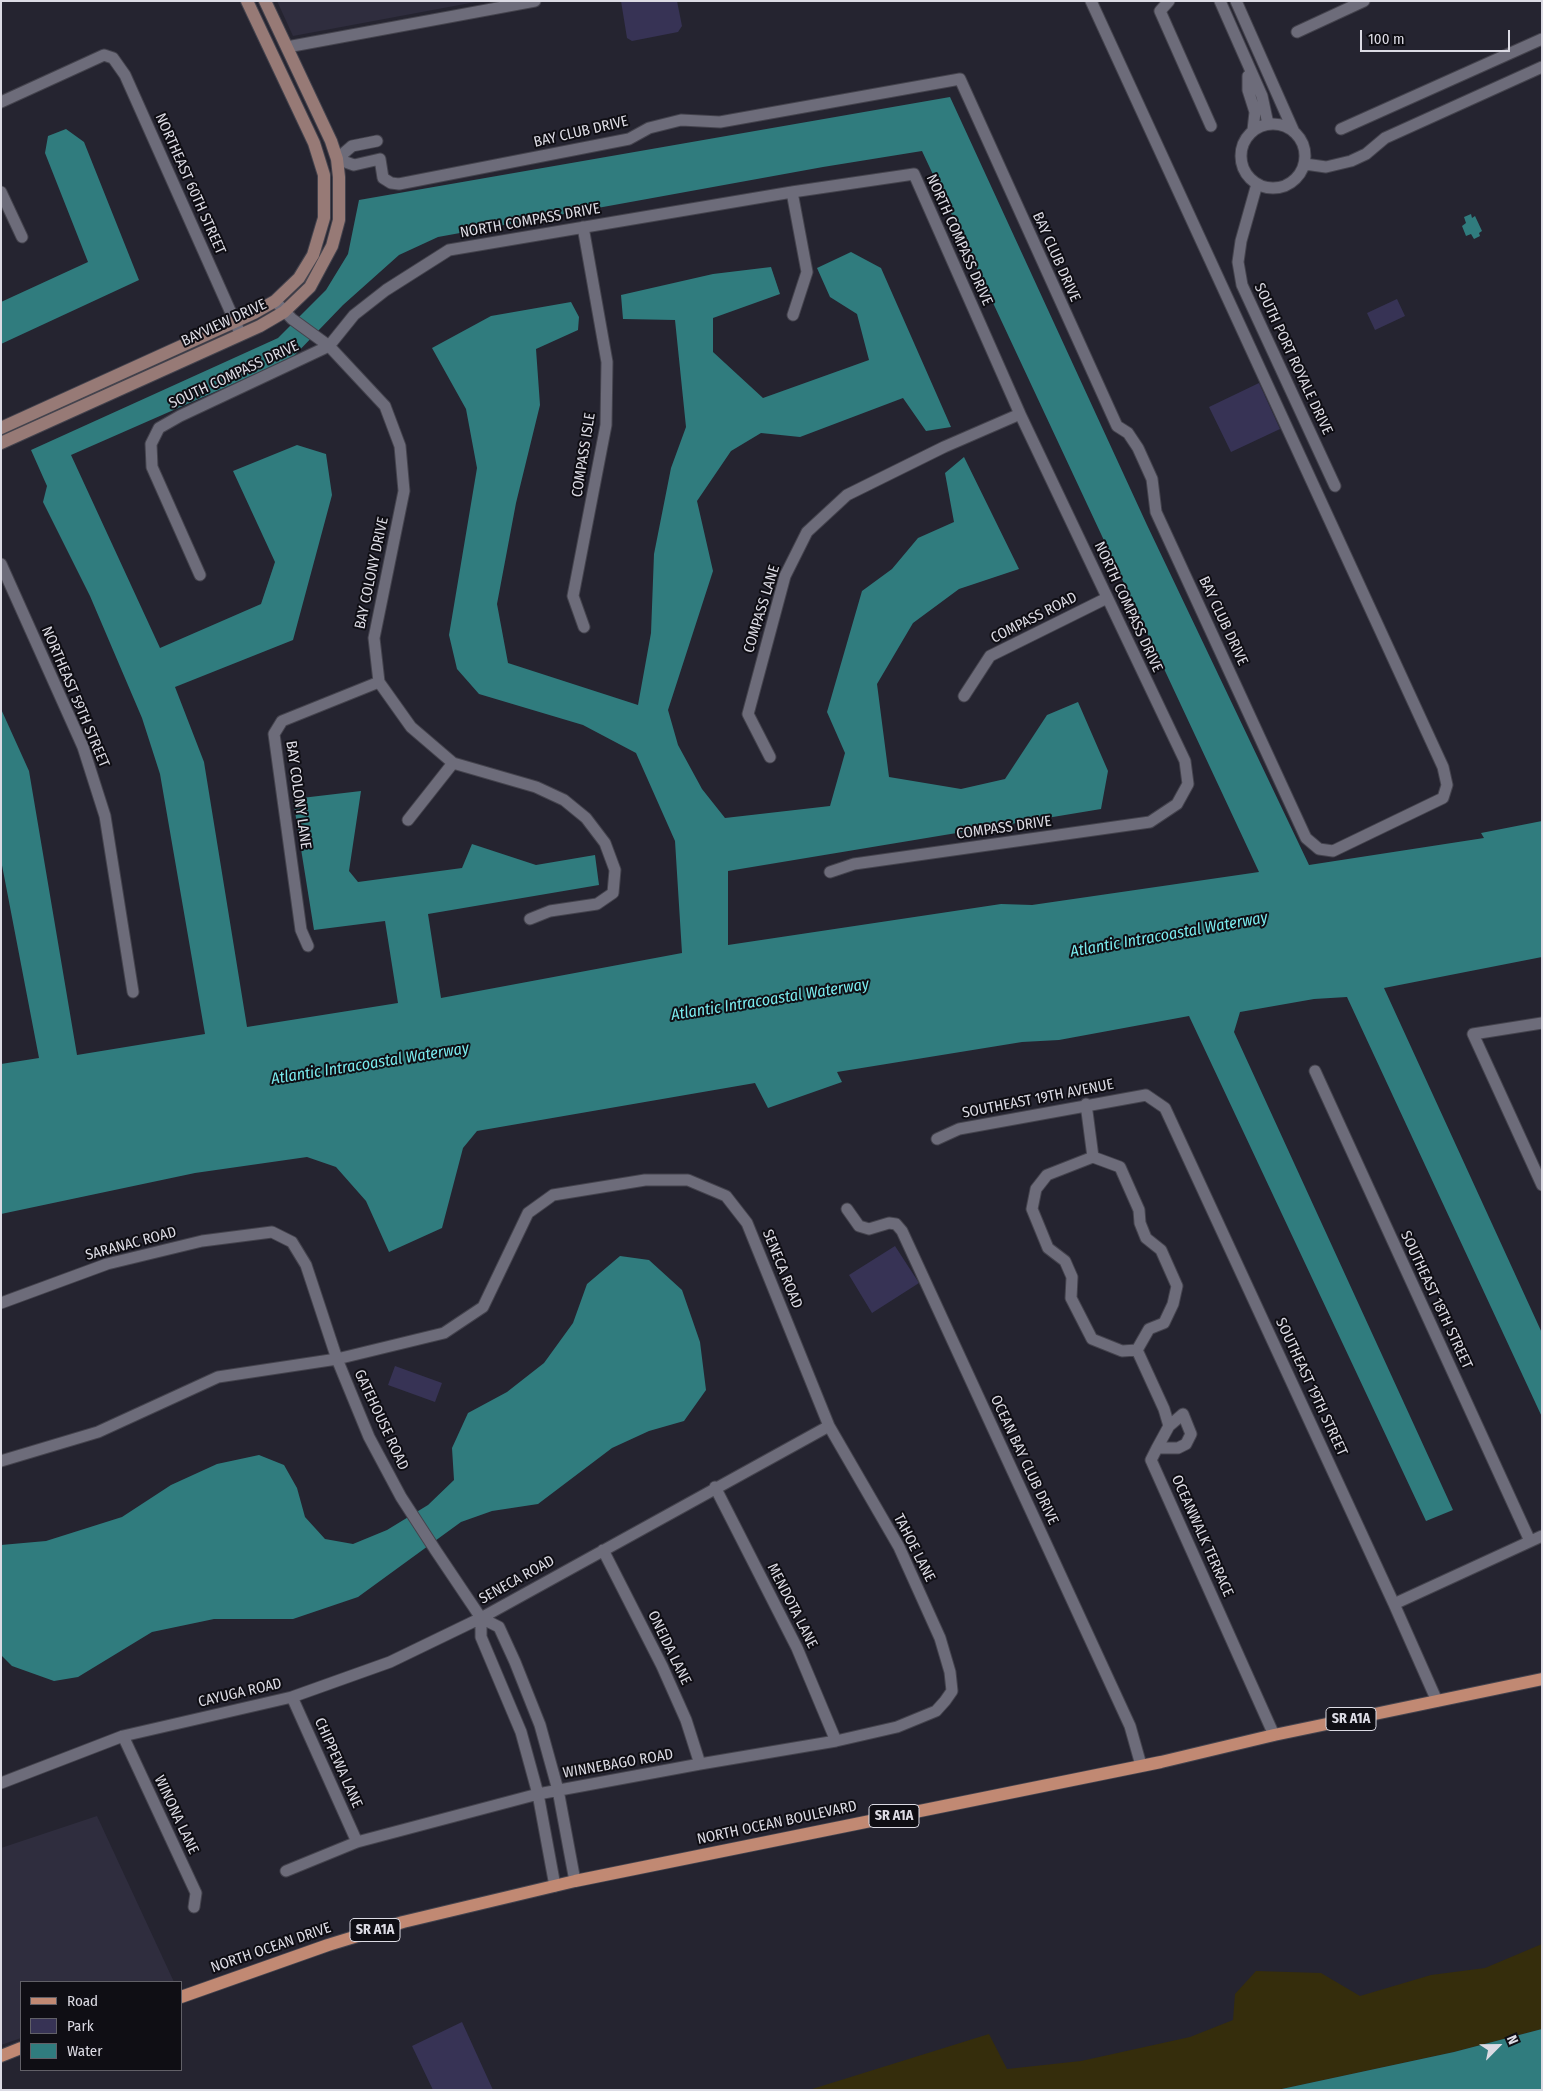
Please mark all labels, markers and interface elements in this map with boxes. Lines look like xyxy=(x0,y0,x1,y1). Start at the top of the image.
scale bar xyxy=(1363,20,1513,52)
text: 100 m xyxy=(1368,30,1405,48)
street label: NORTHEAST 60TH STREET xyxy=(151,111,229,257)
street label: BAY CLUB DRIVE xyxy=(532,112,630,152)
street label: NORTH COMPASS DRIVE xyxy=(922,172,996,308)
street label: NORTH COMPASS DRIVE xyxy=(459,200,601,242)
street label: BAY CLUB DRIVE xyxy=(1028,209,1084,305)
street label: SOUTH PORT ROYALE DRIVE xyxy=(1250,280,1336,438)
street label: BAYVIEW DRIVE xyxy=(179,295,269,351)
street label: SOUTH COMPASS DRIVE xyxy=(166,337,302,413)
street label: COMPASS ISLE xyxy=(568,411,600,499)
street label: BAY COLONY DRIVE xyxy=(351,515,393,631)
street label: NORTH COMPASS DRIVE xyxy=(1090,539,1166,675)
street label: COMPASS LANE xyxy=(740,563,784,655)
street label: BAY CLUB DRIVE xyxy=(1195,574,1251,668)
street label: COMPASS ROAD xyxy=(988,589,1080,647)
street label: NORTHEAST 59TH STREET xyxy=(37,624,113,770)
street label: BAY COLONY LANE xyxy=(281,740,315,850)
street label: COMPASS DRIVE xyxy=(955,812,1053,844)
water label: Atlantic Intracoastal Waterway xyxy=(1069,908,1269,962)
water label: Atlantic Intracoastal Waterway xyxy=(670,975,870,1025)
water label: Atlantic Intracoastal Waterway xyxy=(270,1039,470,1089)
street label: SOUTHEAST 19TH AVENUE xyxy=(961,1075,1115,1123)
street label: SARANAC ROAD xyxy=(84,1223,178,1265)
street label: SENECA ROAD xyxy=(758,1227,806,1311)
street label: SOUTHEAST 18TH STREET xyxy=(1396,1228,1476,1372)
street label: SOUTHEAST 19TH STREET xyxy=(1271,1315,1351,1459)
street label: GATEHOUSE ROAD xyxy=(350,1367,412,1473)
street label: OCEAN BAY CLUB DRIVE xyxy=(986,1392,1062,1528)
street label: OCEANWALK TERRACE xyxy=(1167,1472,1237,1600)
street label: TAHOE LANE xyxy=(889,1511,939,1585)
street label: SENECA ROAD xyxy=(476,1552,558,1608)
street label: MENDOTA LANE xyxy=(763,1561,821,1651)
street label: ONEIDA LANE xyxy=(643,1608,695,1688)
street label: CAYUGA ROAD xyxy=(197,1675,283,1711)
road number: SR A1A xyxy=(1326,1708,1376,1730)
street label: CHIPPEWA LANE xyxy=(310,1715,366,1811)
street label: WINNEBAGO ROAD xyxy=(561,1745,675,1783)
street label: WINONA LANE xyxy=(150,1773,202,1857)
street label: NORTH OCEAN BOULEVARD xyxy=(695,1797,859,1849)
road number: SR A1A xyxy=(869,1804,919,1828)
road number: SR A1A xyxy=(350,1918,400,1942)
street label: NORTH OCEAN DRIVE xyxy=(208,1919,334,1977)
legend xyxy=(20,1981,182,2071)
text: Road xyxy=(67,1992,98,2010)
text: Park xyxy=(67,2017,94,2035)
north arrow xyxy=(1473,2021,1523,2071)
text: N xyxy=(1503,2033,1522,2047)
text: Water xyxy=(67,2042,102,2060)

